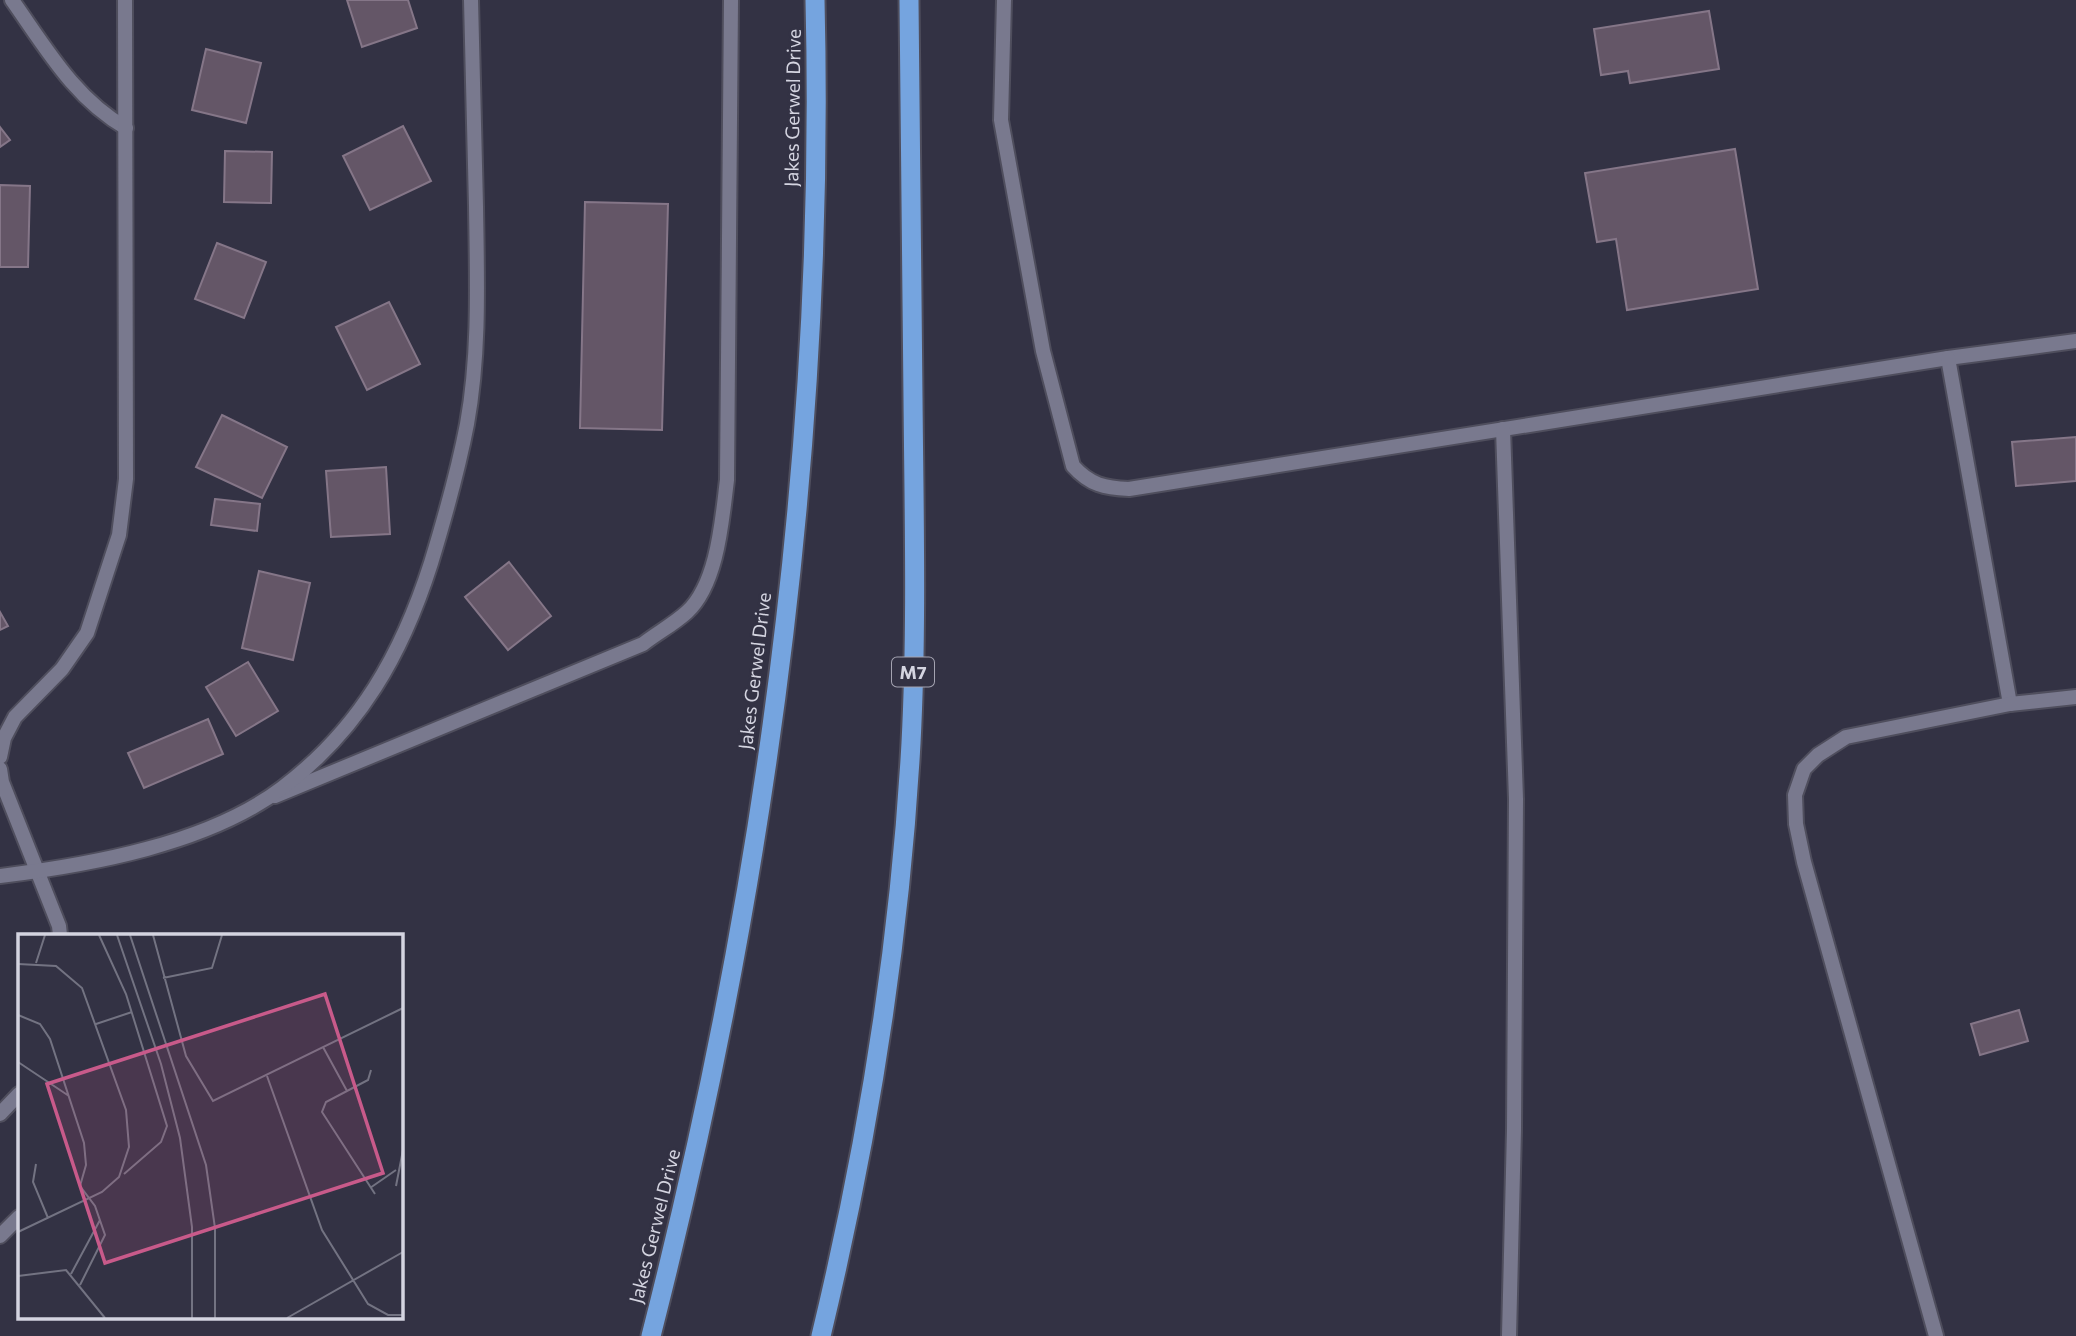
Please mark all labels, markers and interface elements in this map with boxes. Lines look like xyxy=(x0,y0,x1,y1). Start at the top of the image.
street label: Jakes Gerwel Drive xyxy=(779,29,805,187)
street label: Jakes Gerwel Drive xyxy=(733,591,775,751)
road number: M7 xyxy=(892,658,934,686)
inset map xyxy=(18,934,402,1318)
street label: Jakes Gerwel Drive xyxy=(624,1146,684,1306)

